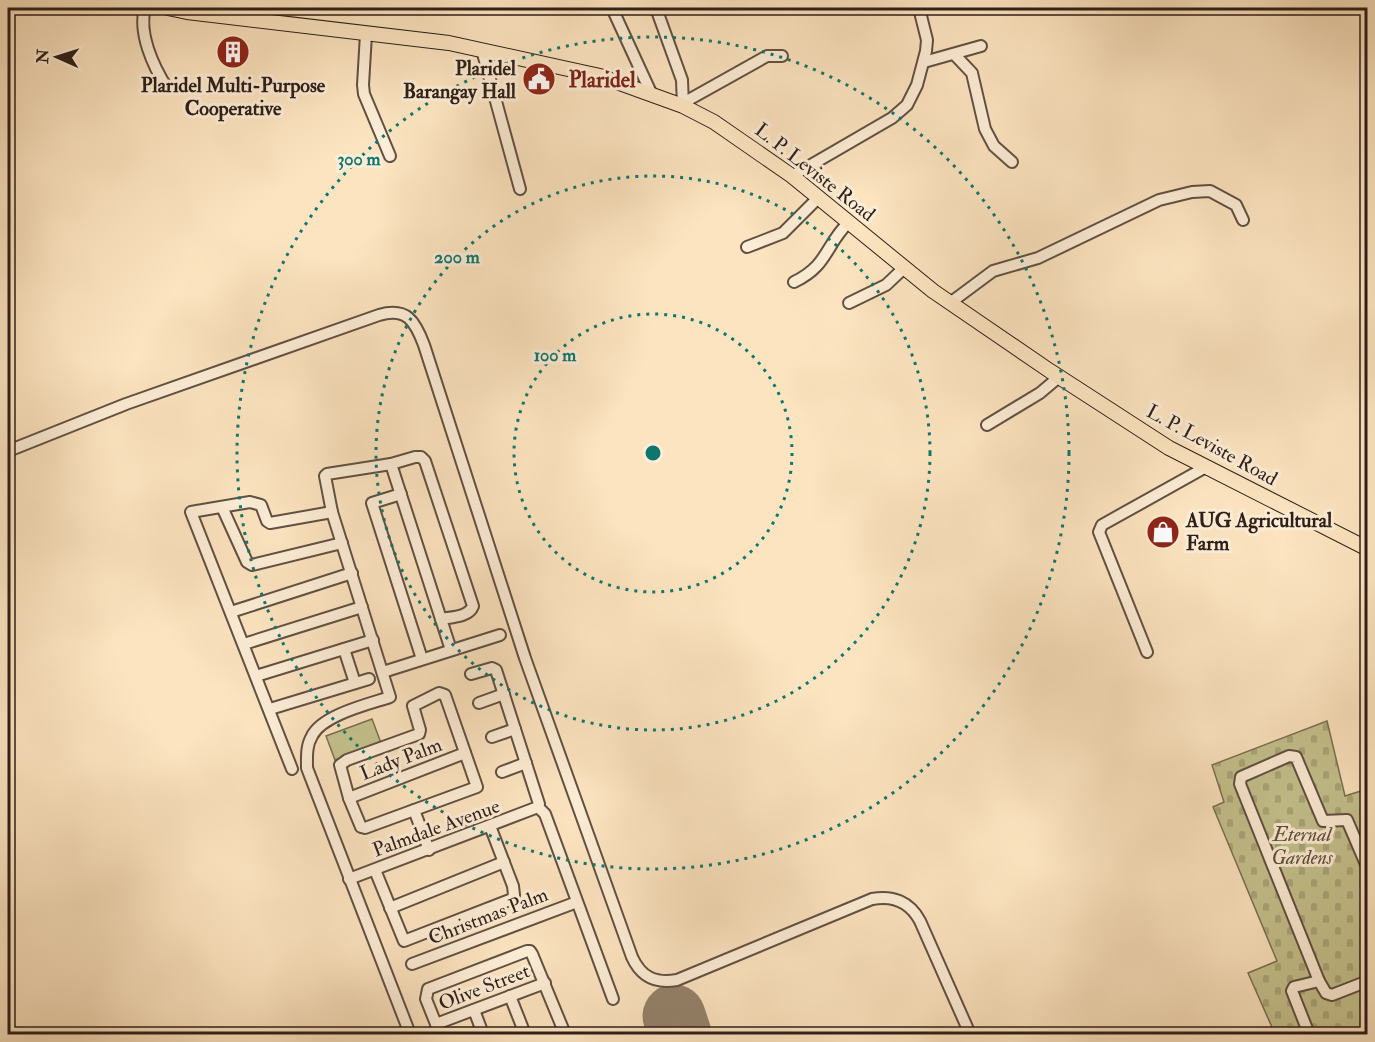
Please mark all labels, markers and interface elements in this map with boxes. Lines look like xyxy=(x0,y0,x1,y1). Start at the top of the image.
north arrow xyxy=(27,27,87,87)
building icon: Plaridel Multi-Purpose Cooperative xyxy=(215,34,251,70)
text: N xyxy=(33,48,53,65)
place label: Plaridel Barangay Hall xyxy=(403,56,517,105)
public building icon: Plaridel Barangay Hall xyxy=(521,61,557,97)
district label: Plaridel xyxy=(568,66,636,94)
place label: Plaridel Multi-Purpose Cooperative xyxy=(141,73,326,122)
street label: L. P. Leviste Road xyxy=(750,117,880,227)
text: 300 m xyxy=(337,148,382,171)
text: 200 m xyxy=(434,246,481,269)
text: 100 m xyxy=(534,344,577,367)
street label: L. P. Leviste Road xyxy=(1142,399,1282,491)
centre of rings xyxy=(643,443,663,463)
place label: AUG Agricultural Farm xyxy=(1185,508,1333,556)
shop icon: AUG Agricultural Farm xyxy=(1145,514,1181,550)
street label: Lady Palm xyxy=(357,732,446,786)
street label: Palmdale Avenue xyxy=(369,793,503,863)
park label: Eternal Gardens xyxy=(1271,822,1334,870)
street label: Christmas Palm xyxy=(425,882,552,950)
street label: Olive Street xyxy=(435,958,534,1016)

